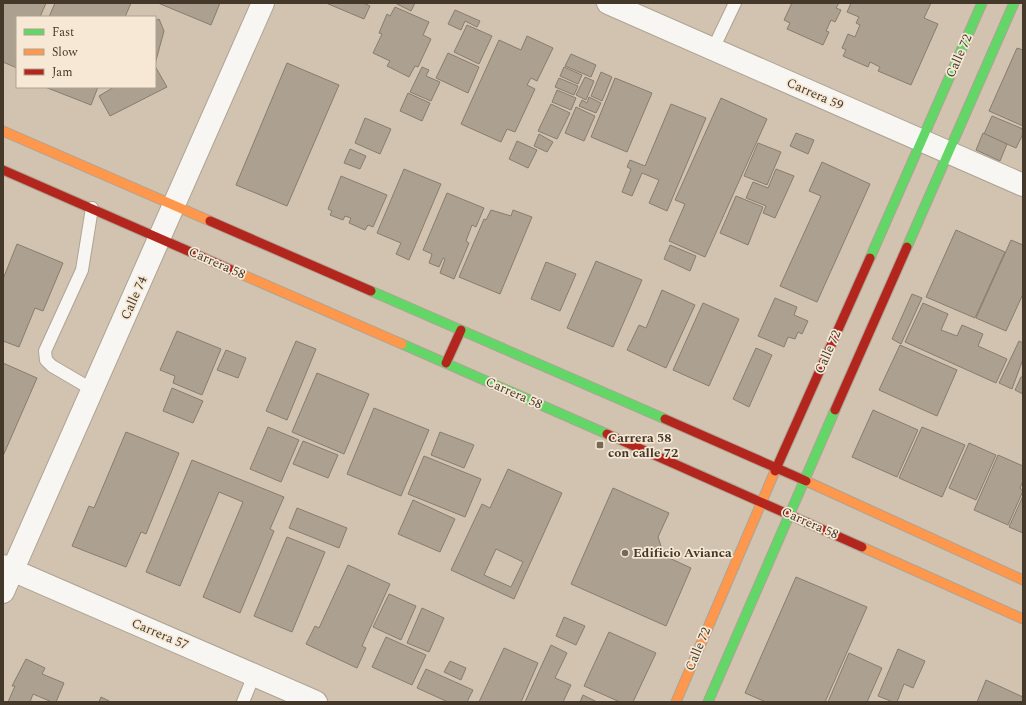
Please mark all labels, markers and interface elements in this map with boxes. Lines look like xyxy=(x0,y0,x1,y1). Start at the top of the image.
legend xyxy=(16,16,156,88)
text: Fast xyxy=(52,23,74,42)
street label: Calle 72 xyxy=(941,31,977,81)
text: Slow xyxy=(52,43,78,62)
text: Jam xyxy=(52,63,73,82)
street label: Carrera 59 xyxy=(783,73,847,116)
street label: Carrera 58 xyxy=(185,242,249,284)
street label: Calle 74 xyxy=(116,273,153,323)
street label: Calle 72 xyxy=(810,327,846,377)
street label: Carrera 58 xyxy=(482,372,546,414)
place label: Carrera 58 con calle 72 xyxy=(608,428,678,463)
marker: Carrera 58 con calle 72 xyxy=(595,440,605,450)
street label: Carrera 58 xyxy=(778,502,842,544)
place label: Edificio Avianca xyxy=(633,543,732,563)
marker: Edificio Avianca xyxy=(620,548,630,558)
street label: Carrera 57 xyxy=(128,613,192,655)
street label: Calle 72 xyxy=(680,624,716,674)

